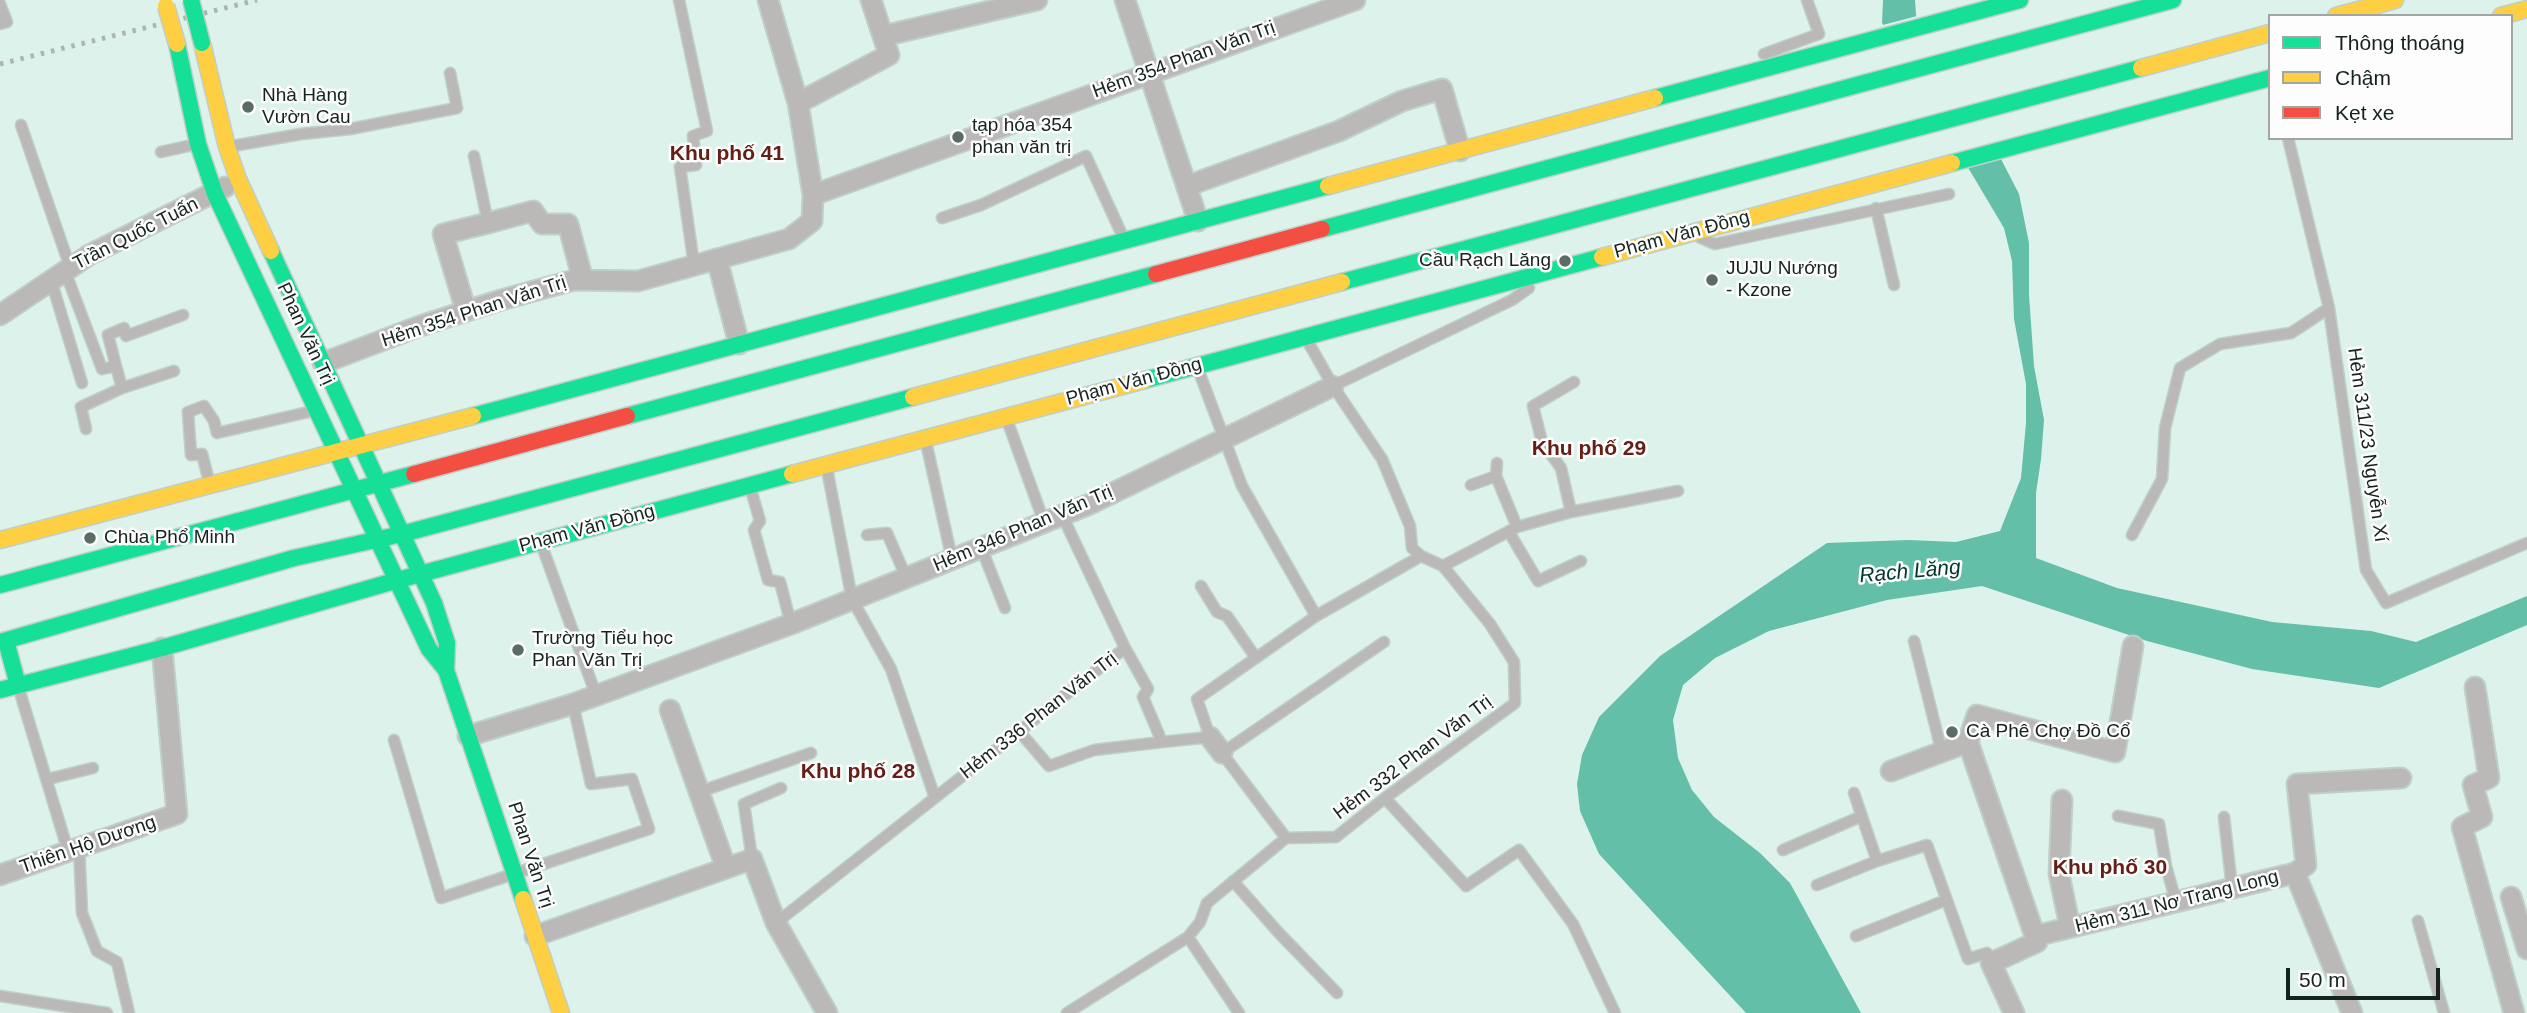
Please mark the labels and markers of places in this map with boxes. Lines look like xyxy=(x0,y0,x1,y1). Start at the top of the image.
place label: Nhà Hàng Vườn Cau xyxy=(262,85,351,129)
marker: Nhà Hàng Vườn Cau xyxy=(240,99,256,115)
place label: tạp hóa 354 phan văn trị xyxy=(972,115,1072,159)
marker: tạp hóa 354 phan văn trị xyxy=(950,129,966,145)
place label: Cầu Rạch Lăng xyxy=(1419,250,1551,272)
marker: Cầu Rạch Lăng xyxy=(1557,253,1573,269)
place label: JUJU Nướng - Kzone xyxy=(1726,258,1838,302)
marker: JUJU Nướng - Kzone xyxy=(1704,272,1720,288)
place label: Chùa Phổ Minh xyxy=(104,527,235,549)
marker: Chùa Phổ Minh xyxy=(82,530,98,546)
place label: Trường Tiểu học Phan Văn Trị xyxy=(532,628,673,672)
marker: Trường Tiểu học Phan Văn Trị xyxy=(510,642,526,658)
place label: Cà Phê Chợ Đồ Cổ xyxy=(1966,721,2131,743)
marker: Cà Phê Chợ Đồ Cổ xyxy=(1944,724,1960,740)

